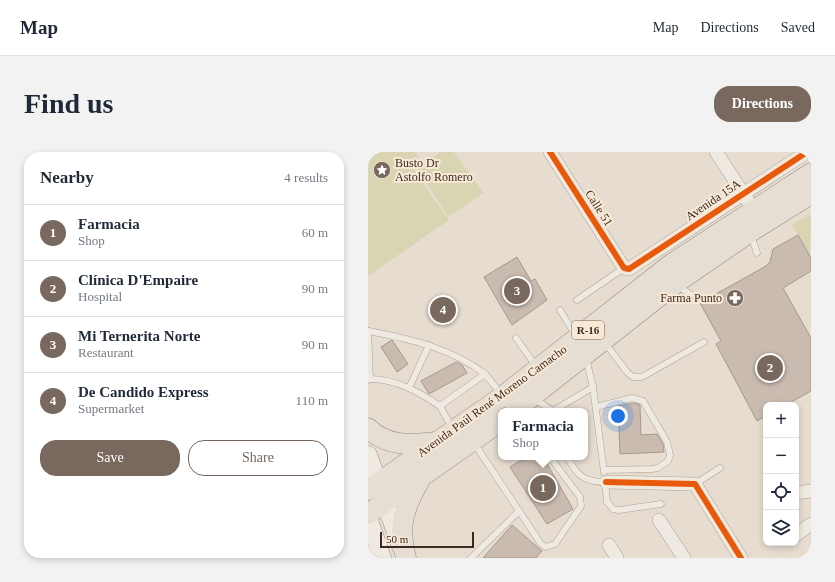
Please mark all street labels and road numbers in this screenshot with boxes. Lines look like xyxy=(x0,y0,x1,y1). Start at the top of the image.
street label: Avenida 15A xyxy=(683,176,743,224)
street label: Calle 51 xyxy=(582,187,616,229)
road number: R-16 xyxy=(572,321,604,339)
street label: Avenida Paúl René Moreno Camacho xyxy=(415,342,569,460)

